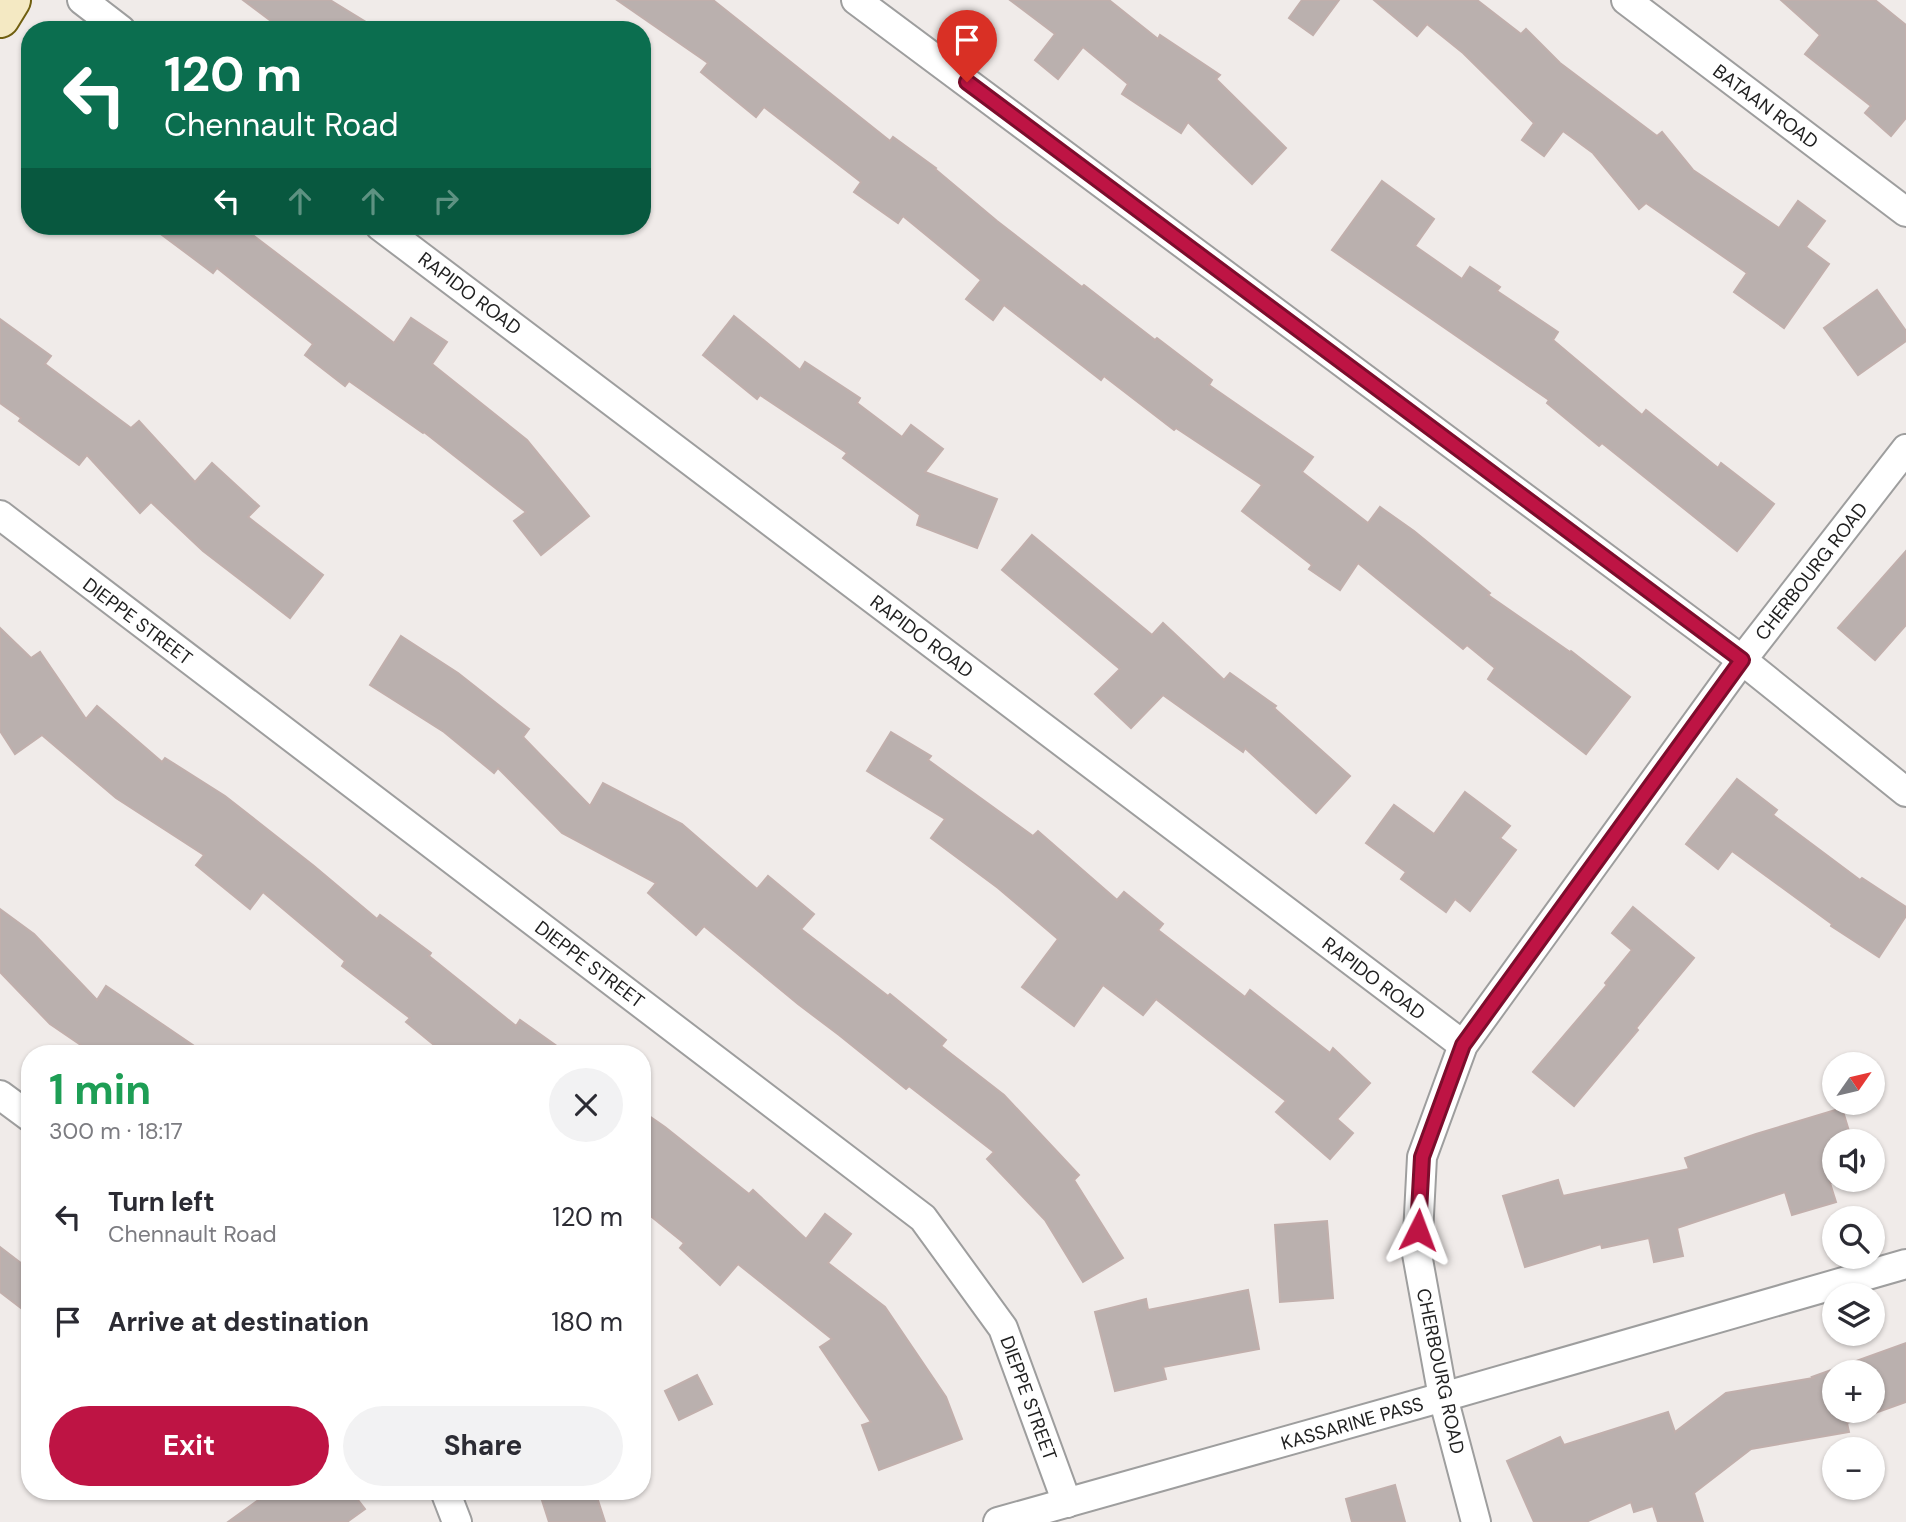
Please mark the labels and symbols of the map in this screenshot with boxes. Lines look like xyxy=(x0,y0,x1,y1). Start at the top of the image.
pin xyxy=(937,10,997,82)
street label: BATAAN ROAD xyxy=(1708,59,1823,154)
street label: RAPIDO ROAD xyxy=(413,246,526,340)
street label: CHERBOURG ROAD xyxy=(1750,497,1873,645)
street label: DIEPPE STREET xyxy=(78,572,198,671)
street label: RAPIDO ROAD xyxy=(865,589,978,683)
street label: DIEPPE STREET xyxy=(530,915,650,1014)
street label: RAPIDO ROAD xyxy=(1317,931,1430,1025)
north arrow xyxy=(1822,1052,1885,1115)
position arrow xyxy=(1381,1193,1455,1267)
street label: CHERBOURG ROAD xyxy=(1411,1286,1470,1456)
street label: DIEPPE STREET xyxy=(994,1332,1063,1464)
street label: KASSARINE PASS xyxy=(1278,1391,1426,1456)

